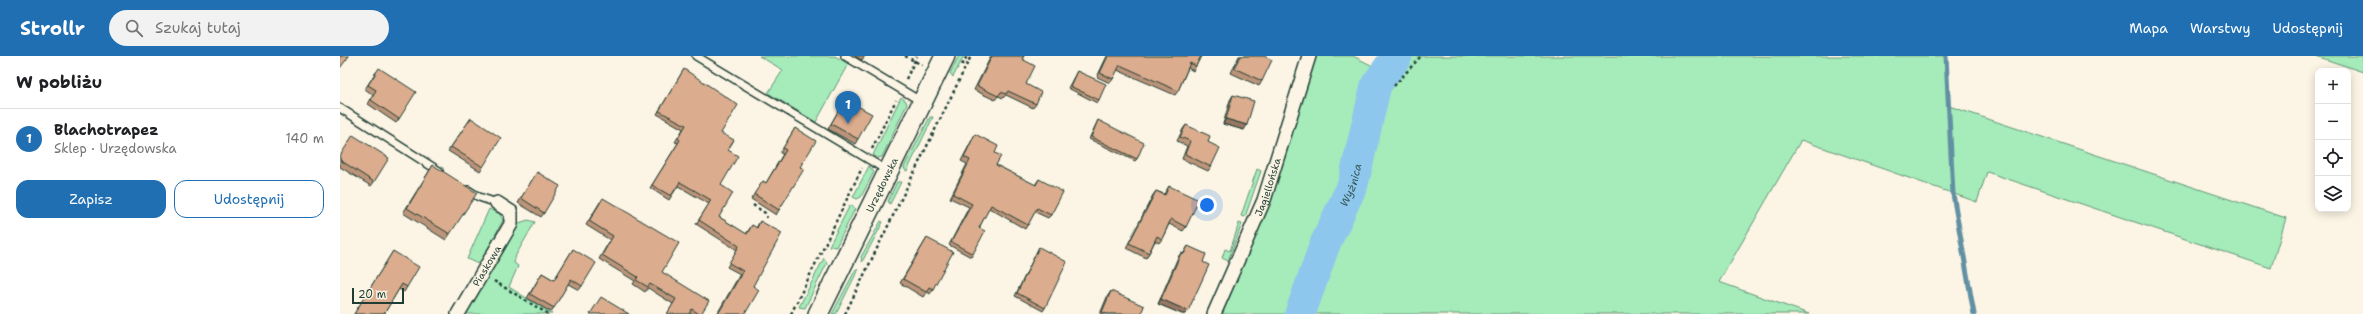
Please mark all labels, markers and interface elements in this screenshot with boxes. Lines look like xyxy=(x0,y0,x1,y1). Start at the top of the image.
search box xyxy=(109,10,389,46)
text: Strollr xyxy=(20,16,85,41)
icon: search xyxy=(123,17,145,39)
text: Szukaj tutaj xyxy=(155,18,241,38)
text: Mapa xyxy=(2129,19,2168,37)
text: Warstwy xyxy=(2190,19,2250,37)
text: Udostępnij xyxy=(2272,19,2343,37)
map controls xyxy=(2315,68,2351,212)
button: + xyxy=(2315,68,2351,104)
text: W pobliżu xyxy=(16,71,102,93)
pin: 1 xyxy=(835,91,861,124)
button: − xyxy=(2315,104,2351,140)
text: Blachotrapez xyxy=(54,120,159,140)
text: 1 xyxy=(26,130,32,147)
text: 140 m xyxy=(285,130,324,147)
text: Sklep · Urzędowska xyxy=(54,140,177,157)
button: locate xyxy=(2315,140,2351,176)
street label: Urzędowska xyxy=(863,155,901,214)
street label: Jagiellońska xyxy=(1251,155,1284,218)
water label: Wyżnica xyxy=(1336,162,1365,209)
button: layers xyxy=(2315,176,2351,212)
button: Zapisz xyxy=(16,180,166,218)
button: Udostępnij xyxy=(174,180,324,218)
your location xyxy=(1197,195,1217,215)
street label: Piaskowa xyxy=(469,242,504,289)
scale bar xyxy=(352,286,404,305)
text: 20 m xyxy=(358,287,386,302)

